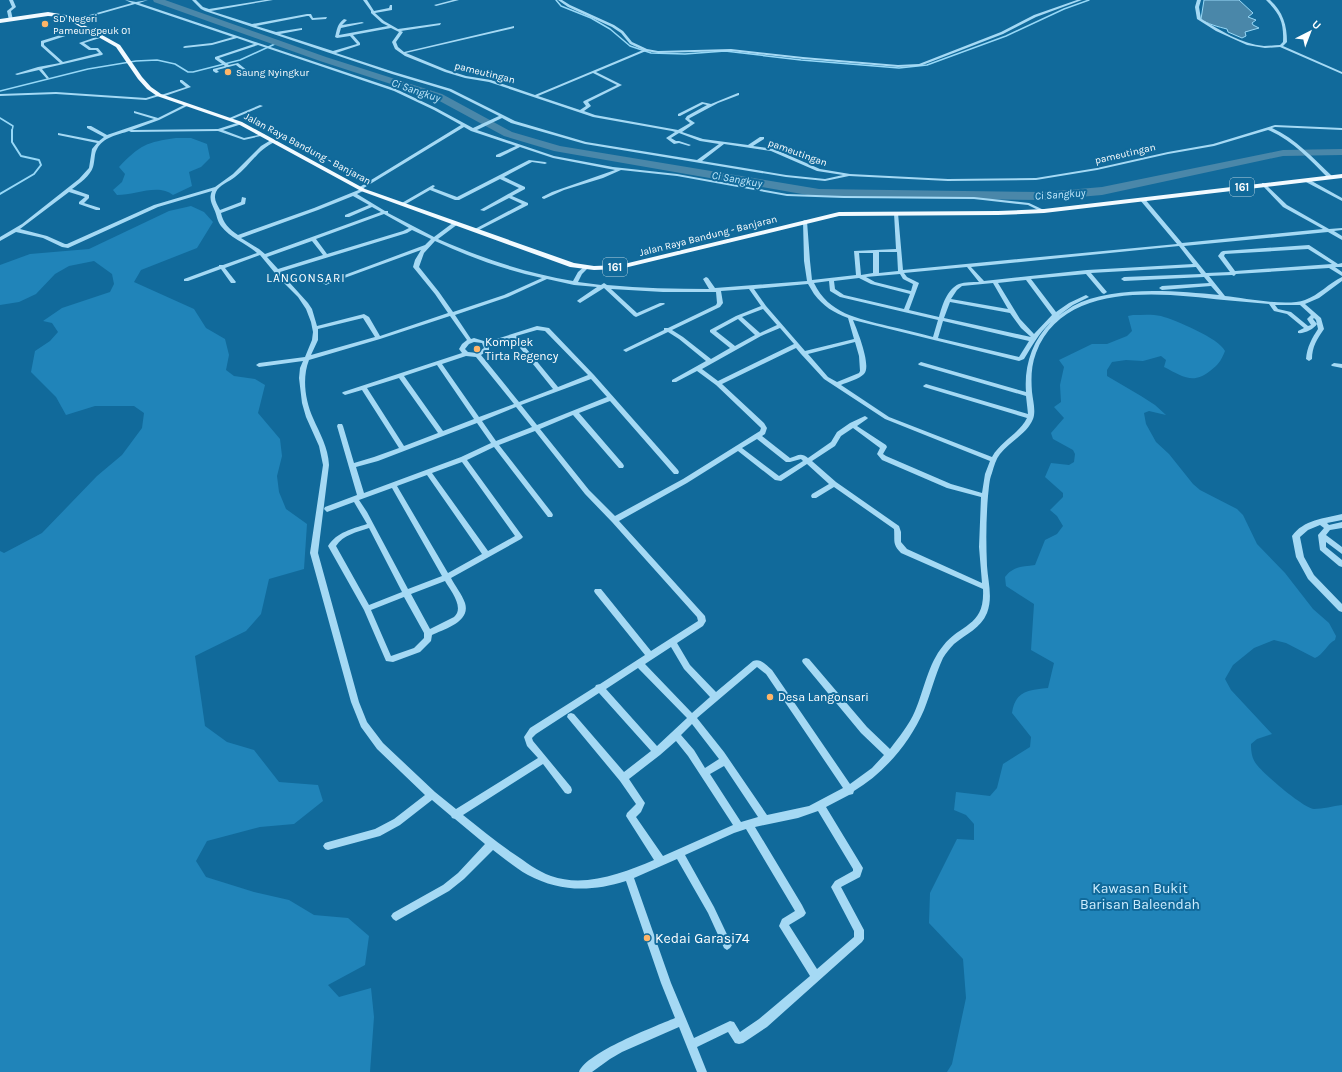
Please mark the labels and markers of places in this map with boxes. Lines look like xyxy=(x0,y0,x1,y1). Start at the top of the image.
place label: SD Negeri Pameungpeuk 01 xyxy=(53,13,131,37)
marker: SD Negeri Pameungpeuk 01 xyxy=(40,19,50,29)
marker: Saung Nyingkur xyxy=(223,67,233,77)
place label: Saung Nyingkur xyxy=(236,67,310,79)
place label: Komplek Tirta Regency xyxy=(485,335,559,363)
marker: Komplek Tirta Regency xyxy=(472,344,482,354)
place label: Desa Langonsari xyxy=(778,690,869,704)
marker: Desa Langonsari xyxy=(765,692,775,702)
place label: Kedai Garasi74 xyxy=(655,930,750,947)
marker: Kedai Garasi74 xyxy=(642,933,652,943)

